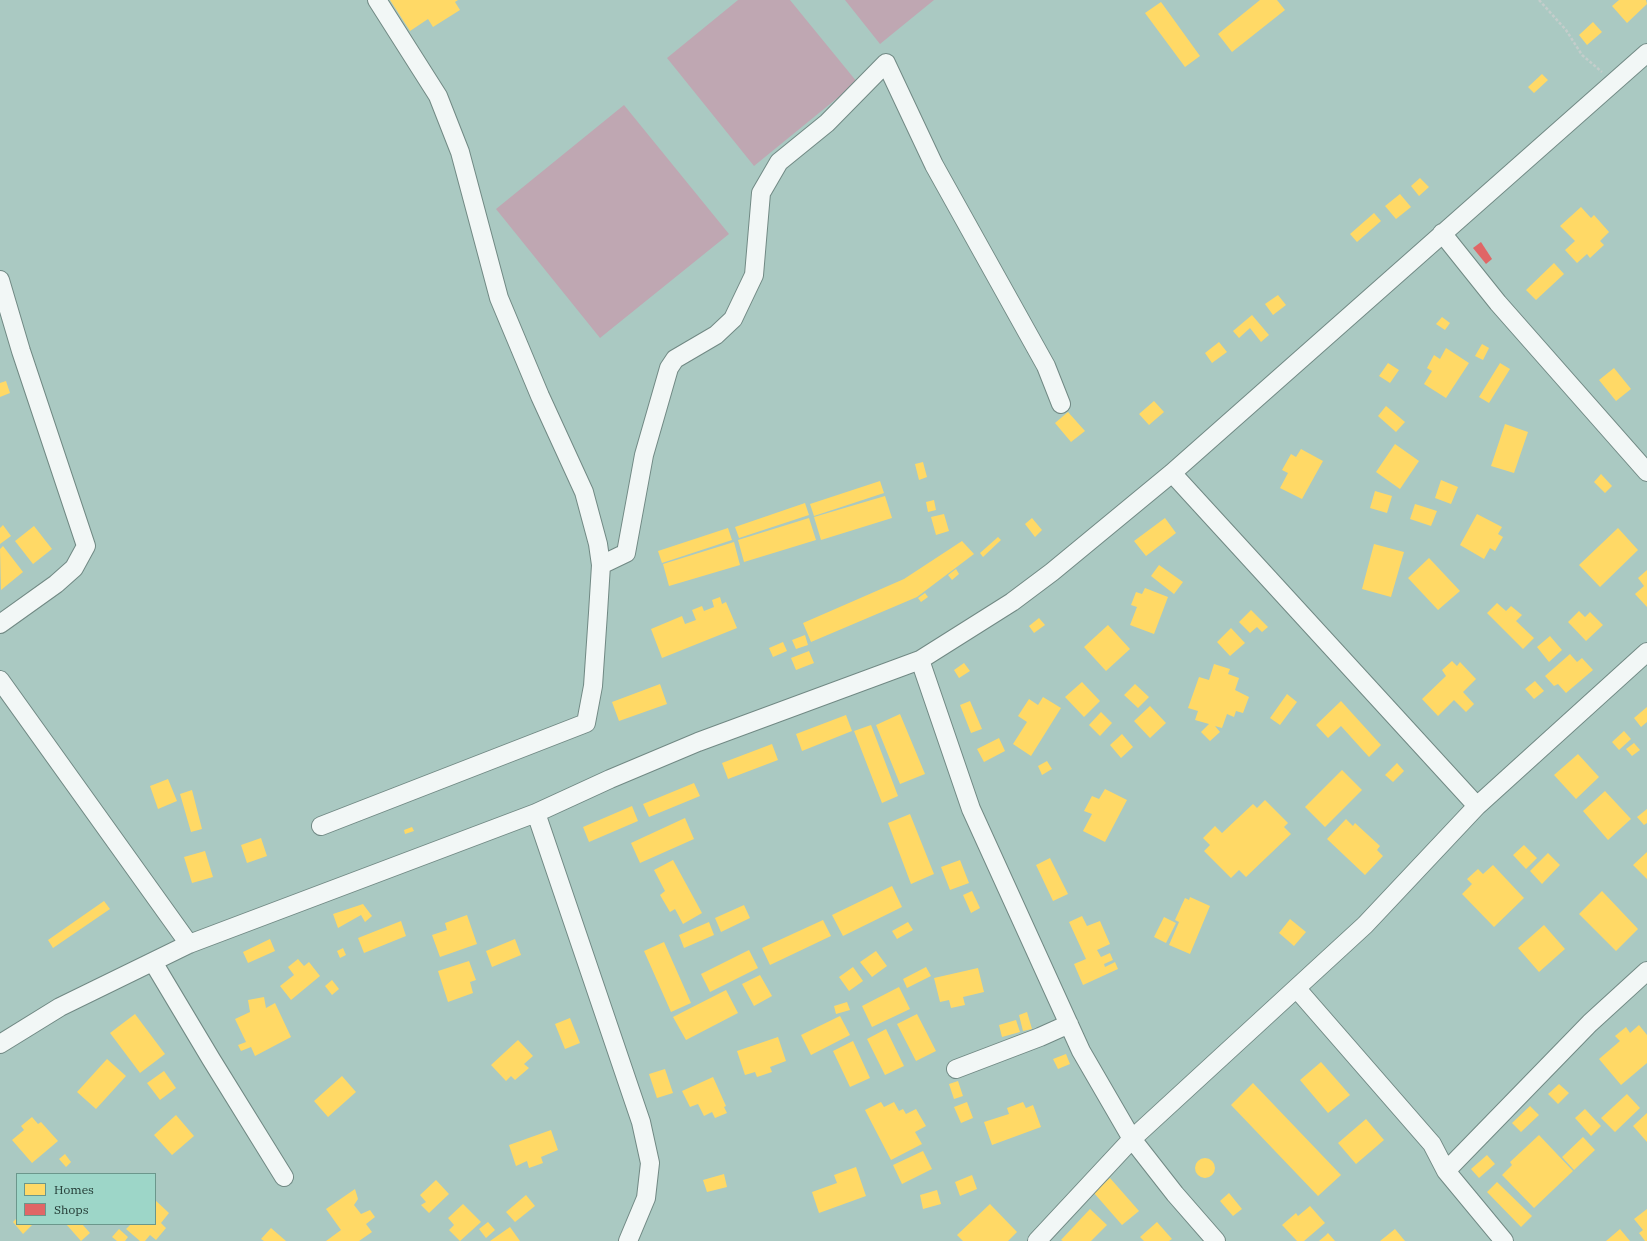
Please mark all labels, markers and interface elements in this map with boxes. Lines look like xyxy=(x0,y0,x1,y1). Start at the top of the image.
legend xyxy=(16,1173,156,1225)
text: Homes xyxy=(54,1182,94,1197)
text: Shops xyxy=(54,1202,89,1217)

